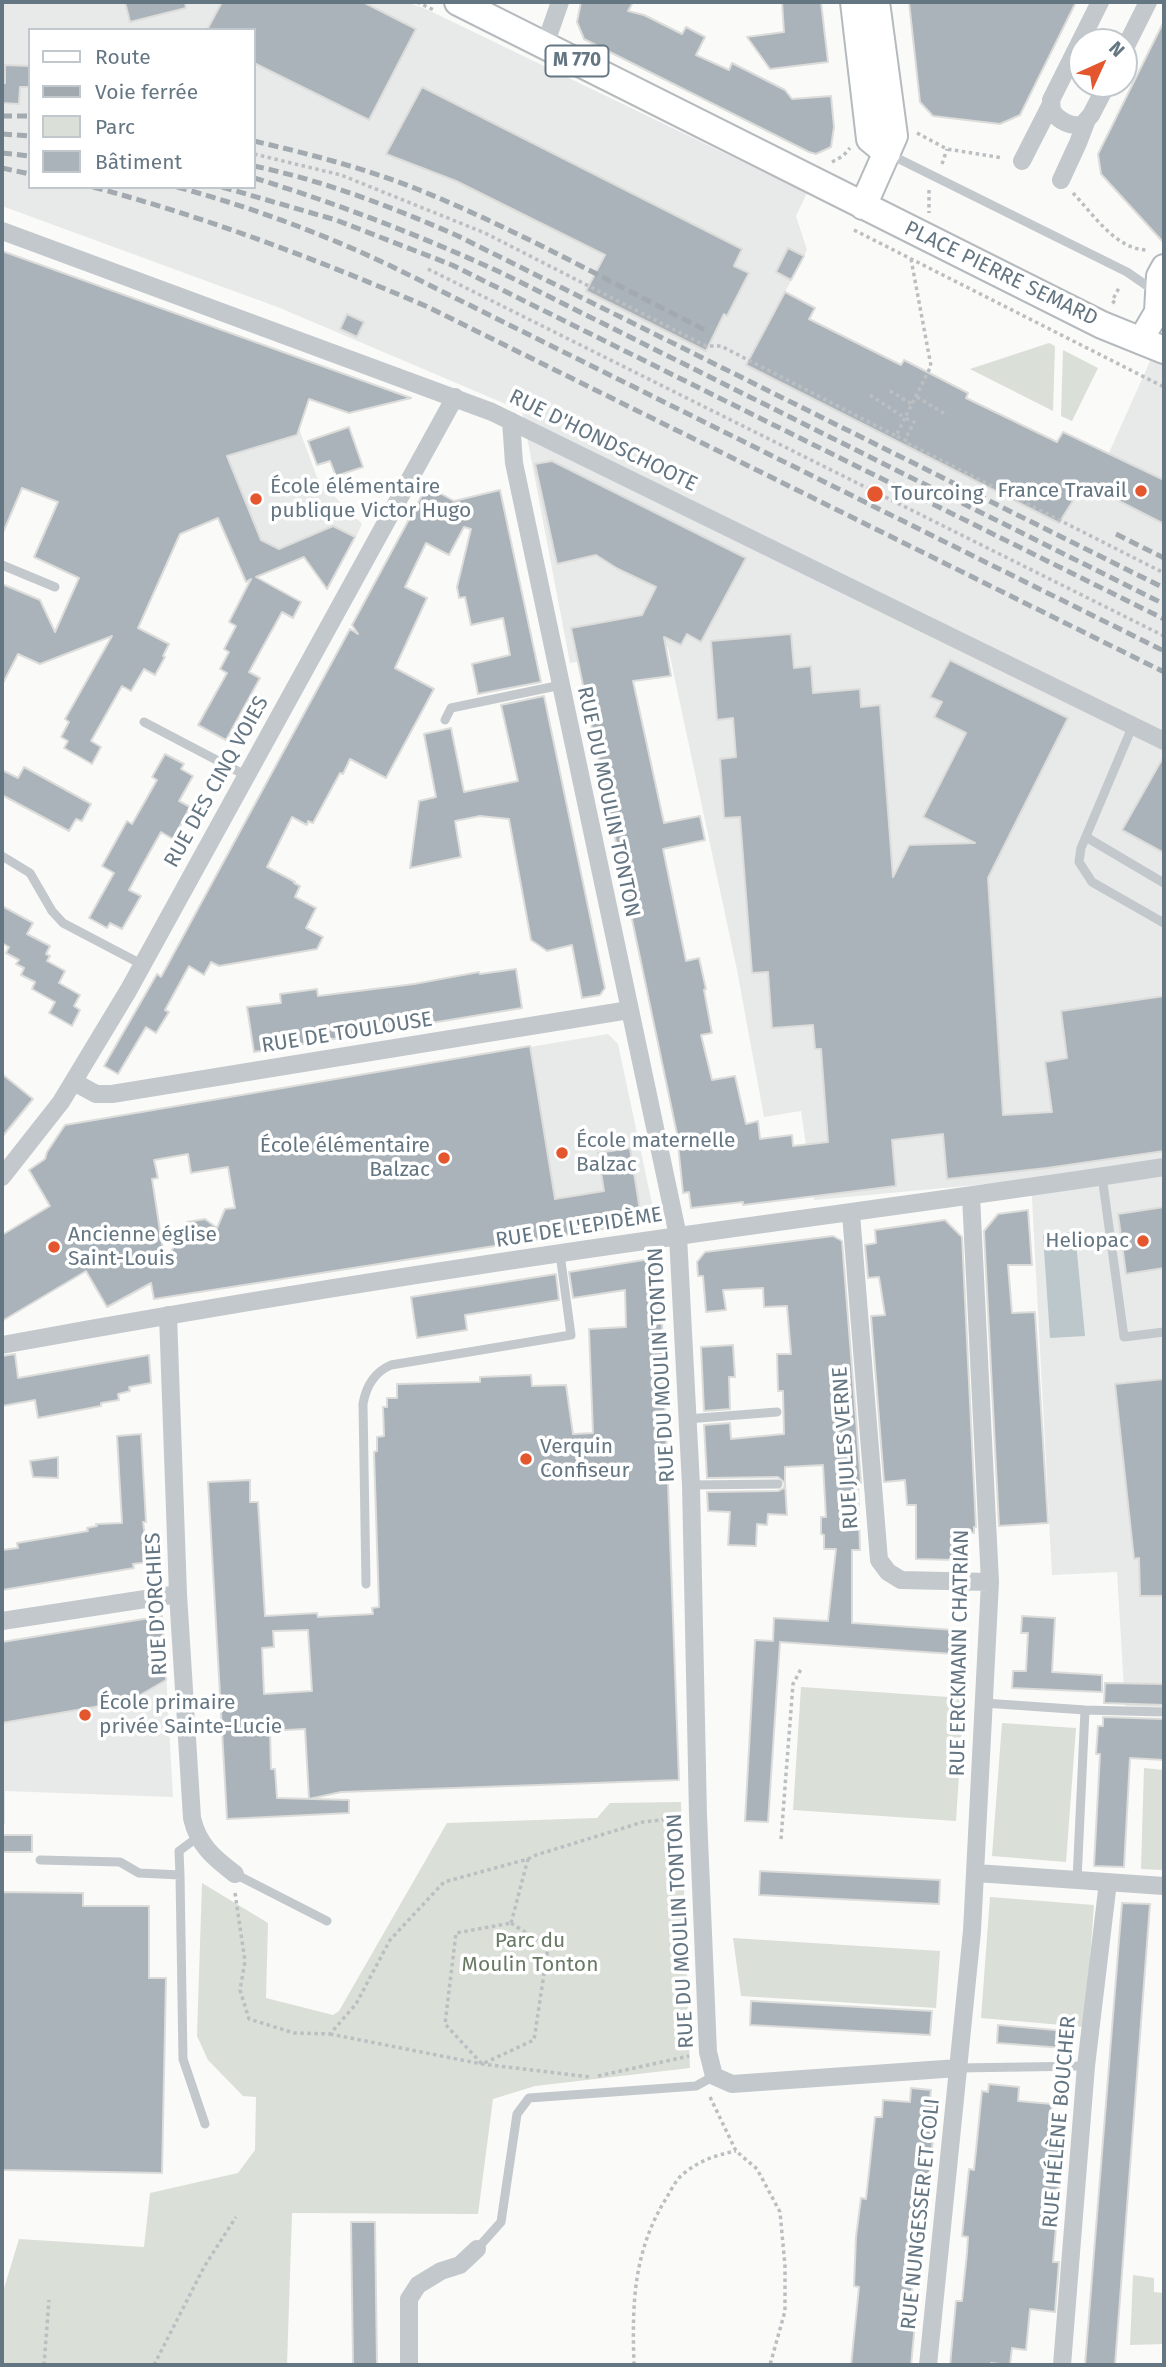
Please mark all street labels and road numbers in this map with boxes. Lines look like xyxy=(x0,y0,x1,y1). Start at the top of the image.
road number: M 770 xyxy=(546,45,608,76)
street label: PLACE PIERRE SEMARD xyxy=(900,216,1102,332)
street label: RUE D'HONDSCHOOTE xyxy=(505,385,701,497)
street label: RUE DU MOULIN TONTON xyxy=(571,684,645,920)
street label: RUE DES CINQ VOIES xyxy=(159,692,275,872)
street label: RUE DE TOULOUSE xyxy=(260,1007,434,1059)
street label: RUE DE L'EPIDÈME xyxy=(494,1202,664,1254)
street label: RUE DU MOULIN TONTON xyxy=(643,1247,681,1483)
street label: RUE JULES VERNE xyxy=(828,1366,864,1530)
street label: RUE ERCKMANN CHATRIAN xyxy=(945,1529,975,1777)
street label: RUE D'ORCHIES xyxy=(141,1532,173,1676)
street label: RUE DU MOULIN TONTON xyxy=(662,1813,700,2049)
street label: RUE HÉLÈNE BOUCHER xyxy=(1038,2015,1082,2229)
street label: RUE NUNGESSER ET COLI xyxy=(896,2097,946,2331)

